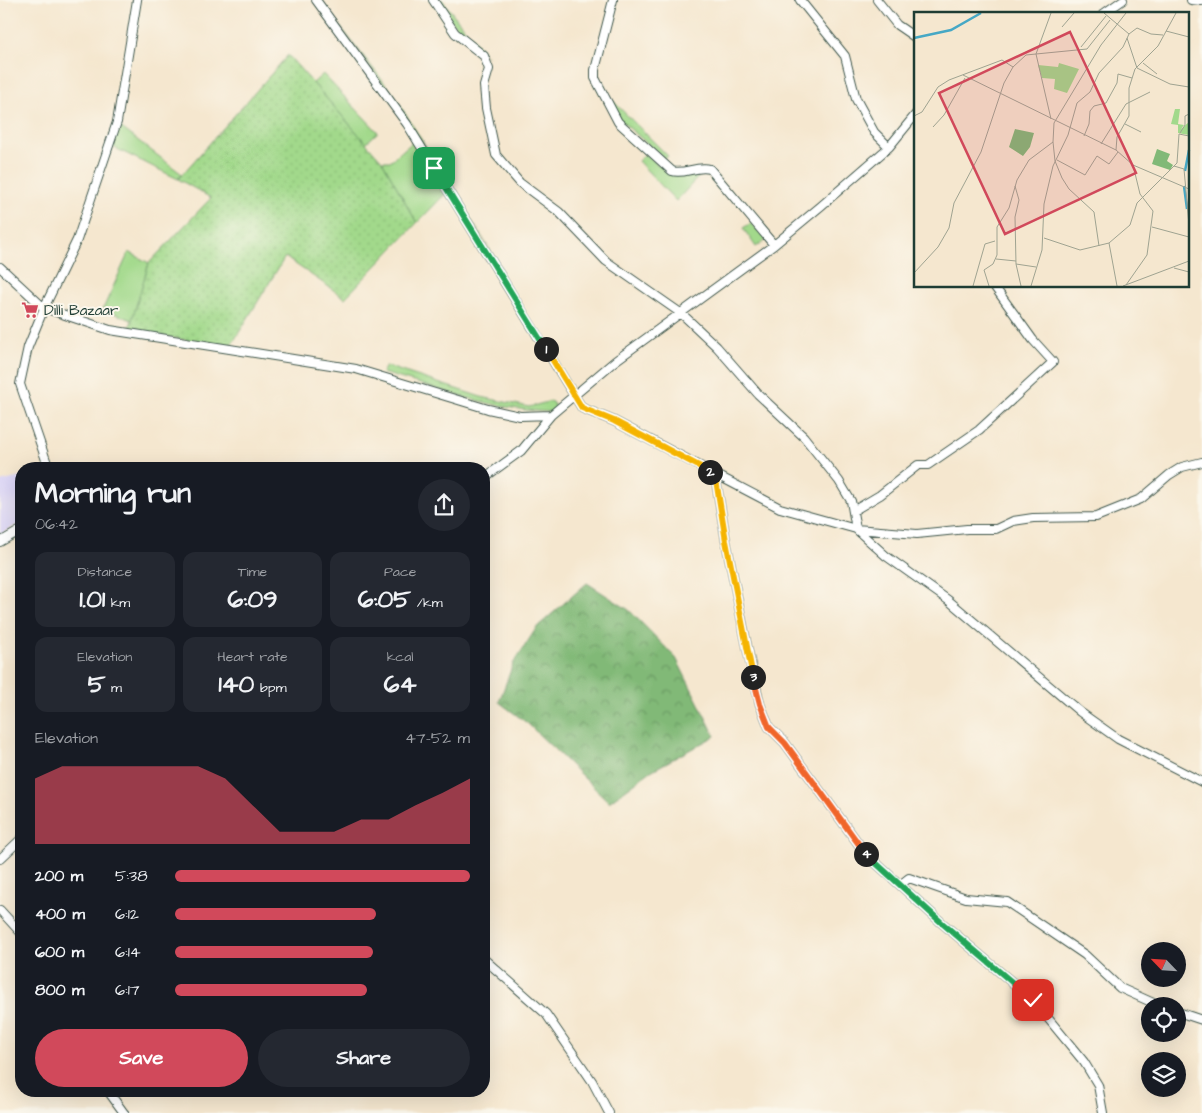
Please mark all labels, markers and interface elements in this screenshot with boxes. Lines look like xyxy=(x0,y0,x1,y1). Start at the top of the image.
inset map xyxy=(914,12,1190,288)
pin xyxy=(413,147,455,189)
icon: arrive xyxy=(420,154,448,182)
supermarket icon: Dilli Bazaar xyxy=(20,300,40,320)
place label: Dilli Bazaar xyxy=(44,300,118,321)
pin: 1 xyxy=(534,336,558,362)
text: 1 xyxy=(546,339,547,359)
pin: 2 xyxy=(698,460,722,484)
text: 2 xyxy=(706,462,715,482)
text: Morning run xyxy=(35,474,191,513)
button: share xyxy=(418,479,470,531)
text: 06:42 xyxy=(35,513,78,535)
text: Distance xyxy=(78,562,132,582)
text: Time xyxy=(238,562,267,582)
text: Pace xyxy=(384,562,416,582)
text: 1.01 xyxy=(79,582,105,617)
text: 6:09 xyxy=(228,582,277,617)
text: 6:05 xyxy=(358,582,411,617)
text: km xyxy=(105,593,130,613)
text: /km xyxy=(411,593,443,613)
text: Elevation xyxy=(77,647,132,667)
text: Heart rate xyxy=(217,647,288,667)
text: kcal xyxy=(387,647,414,667)
pin: 3 xyxy=(740,664,766,690)
text: 5 xyxy=(88,667,105,702)
text: 140 xyxy=(218,667,254,702)
text: 64 xyxy=(384,667,417,702)
text: 3 xyxy=(750,667,757,687)
text: m xyxy=(105,678,122,698)
text: bpm xyxy=(254,678,287,698)
text: Elevation xyxy=(35,727,98,749)
text: 47–52 m xyxy=(405,727,470,749)
pin: 4 xyxy=(854,842,878,866)
text: 4 xyxy=(862,844,871,864)
text: 200 m xyxy=(35,865,83,887)
text: 5:38 xyxy=(115,865,148,887)
text: 400 m xyxy=(35,903,85,925)
text: 6:12 xyxy=(115,903,139,925)
text: 600 m xyxy=(35,941,84,963)
text: 6:14 xyxy=(115,941,141,963)
north arrow xyxy=(1141,942,1186,988)
map controls xyxy=(1141,942,1186,1097)
text: 800 m xyxy=(35,979,84,1001)
text: 6:17 xyxy=(115,979,140,1001)
pin xyxy=(1012,979,1054,1021)
icon: check xyxy=(1019,986,1047,1014)
button: locate xyxy=(1141,997,1186,1042)
button: Save xyxy=(35,1029,248,1087)
button: Share xyxy=(258,1029,470,1087)
button: layers xyxy=(1141,1052,1186,1097)

